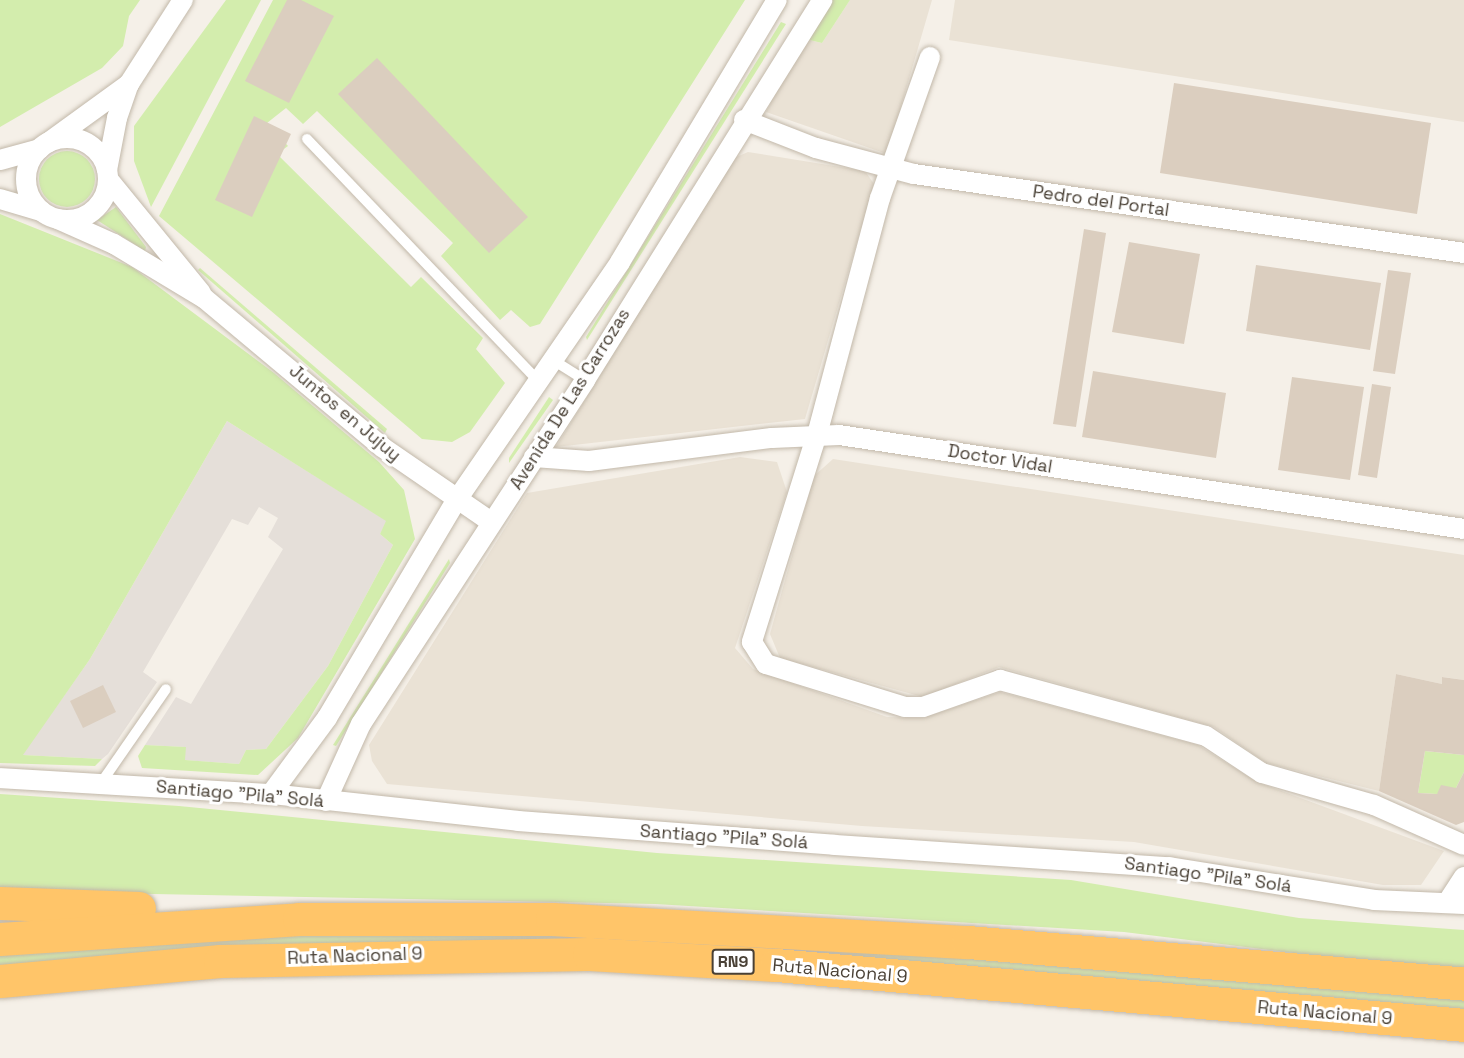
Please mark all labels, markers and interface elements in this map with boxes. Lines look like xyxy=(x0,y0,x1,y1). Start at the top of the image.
street label: Pedro del Portal xyxy=(1031,181,1171,221)
street label: Avenida De Las Carrozas xyxy=(505,304,635,494)
street label: Juntos en Jujuy xyxy=(285,360,405,466)
street label: Doctor Vidal xyxy=(946,440,1054,478)
street label: Santiago "Pila" Solá xyxy=(155,776,325,812)
street label: Santiago "Pila" Solá xyxy=(639,820,809,854)
street label: Santiago "Pila" Solá xyxy=(1123,853,1293,897)
street label: Ruta Nacional 9 xyxy=(287,943,423,969)
road number: RN9 xyxy=(710,949,756,975)
street label: Ruta Nacional 9 xyxy=(772,954,908,988)
street label: Ruta Nacional 9 xyxy=(1257,996,1393,1030)

